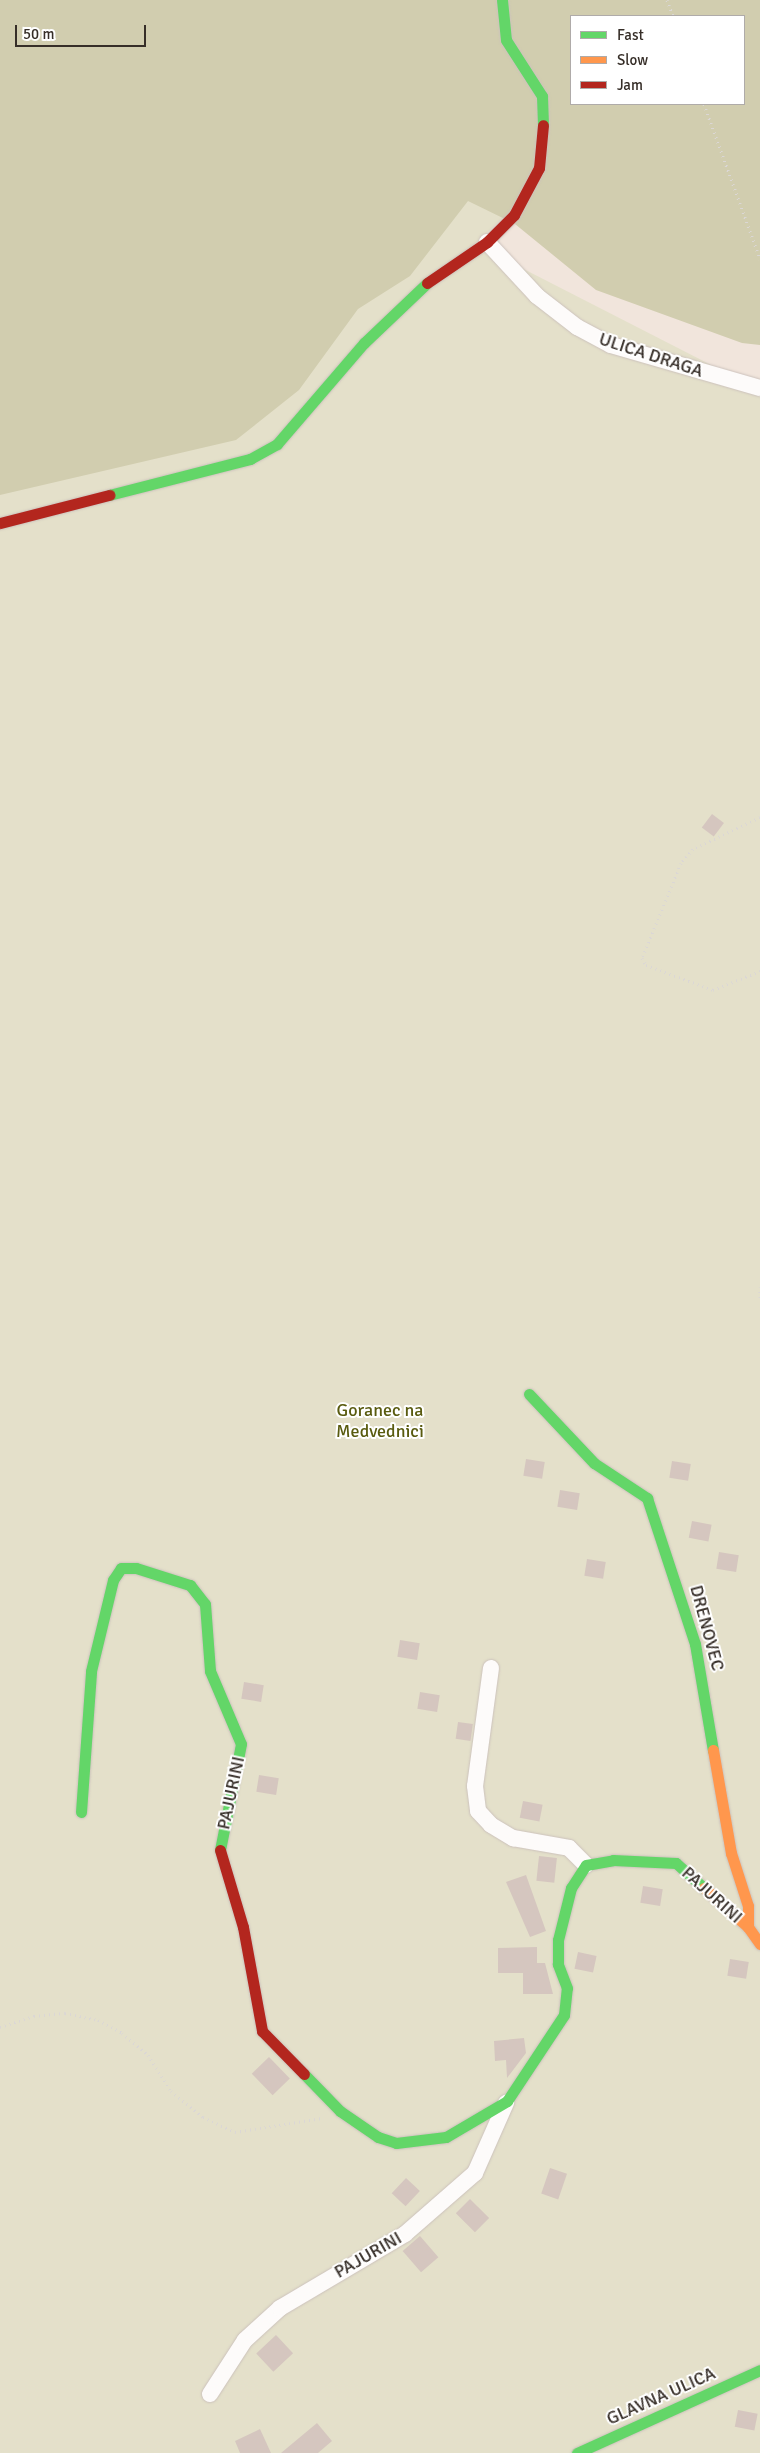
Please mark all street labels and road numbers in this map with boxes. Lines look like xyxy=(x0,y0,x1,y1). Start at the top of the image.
street label: ULICA DRAGA xyxy=(596,328,706,382)
street label: DRENOVEC xyxy=(685,1583,729,1673)
street label: PAJURINI xyxy=(213,1754,249,1832)
street label: PAJURINI xyxy=(677,1862,747,1928)
street label: PAJURINI xyxy=(330,2227,406,2283)
street label: GLAVNA ULICA xyxy=(603,2362,719,2430)

